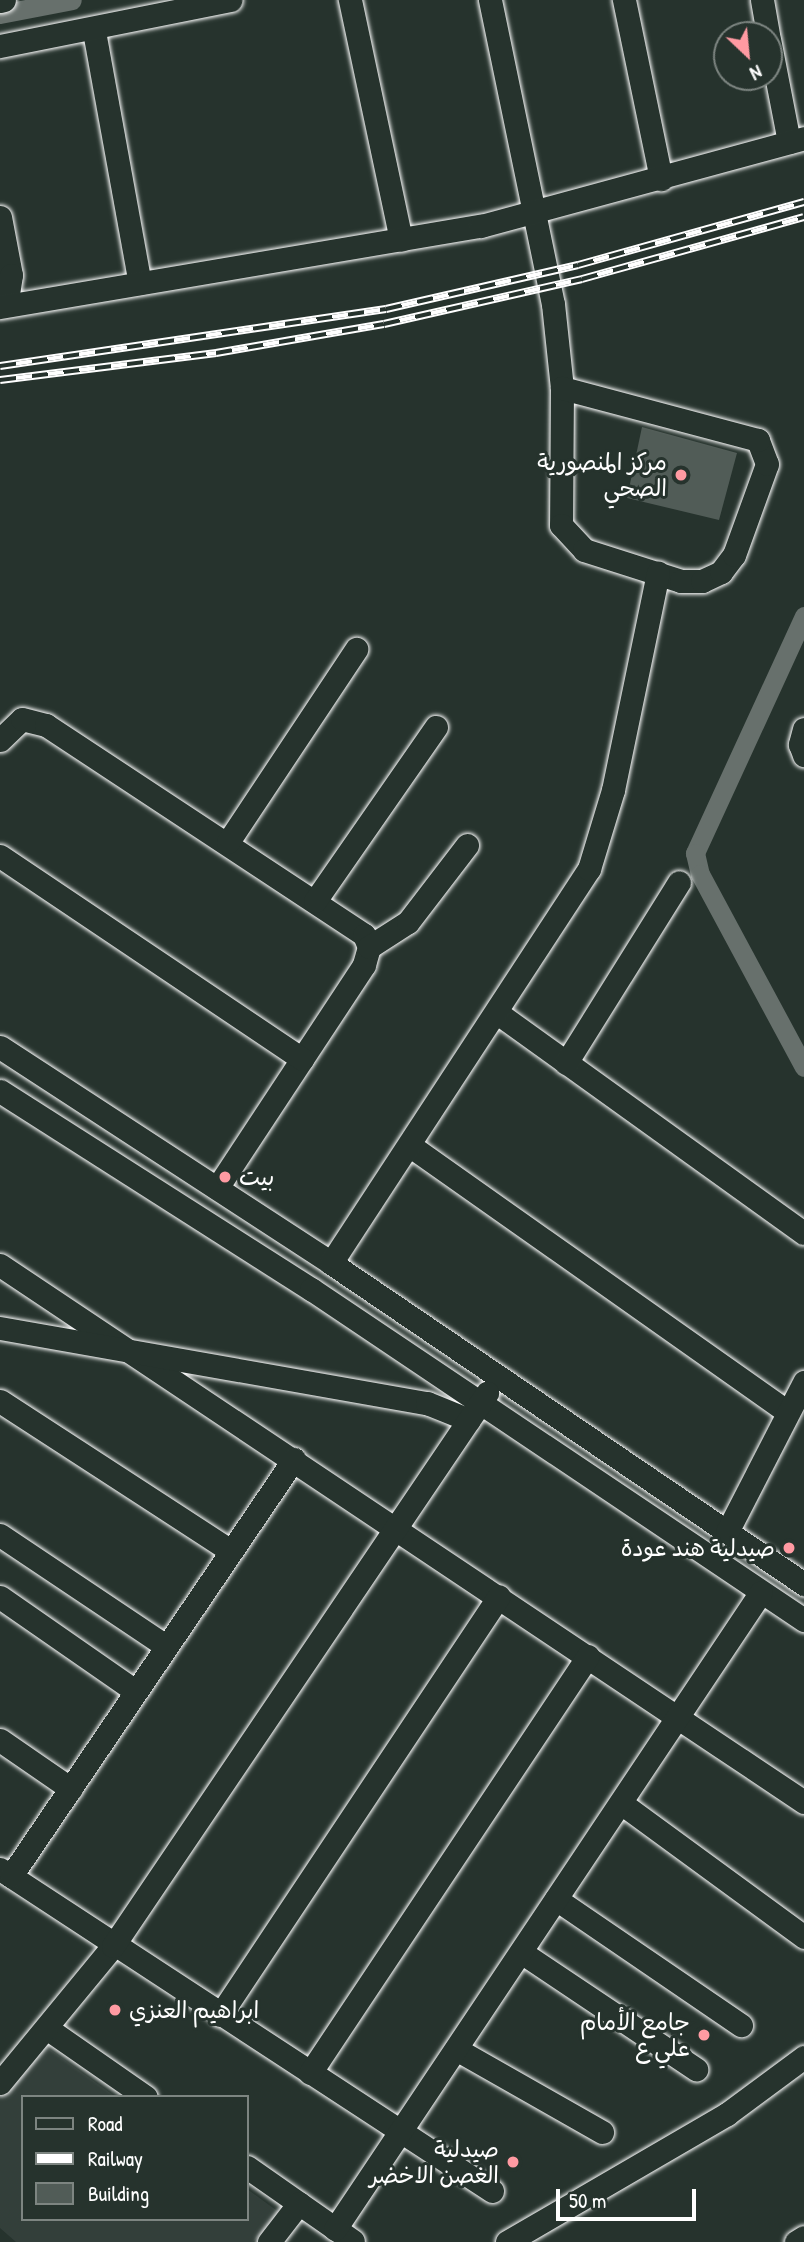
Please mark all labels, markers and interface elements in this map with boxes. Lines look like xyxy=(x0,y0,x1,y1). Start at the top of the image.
north arrow xyxy=(713,21,783,91)
text: N xyxy=(746,59,767,87)
place label: مركز المنصورية الصحي xyxy=(537,448,667,502)
marker: مركز المنصورية الصحي xyxy=(673,467,689,483)
place label: بيت xyxy=(239,1163,274,1191)
marker: بيت xyxy=(217,1169,233,1185)
place label: صيدلية هند عودة xyxy=(621,1534,775,1562)
marker: صيدلية هند عودة xyxy=(781,1540,797,1556)
place label: ابراهيم العنزي xyxy=(129,1996,259,2024)
marker: ابراهيم العنزي xyxy=(107,2002,123,2018)
place label: جامع الأمام علي ع xyxy=(580,2008,690,2062)
marker: جامع الأمام علي ع xyxy=(696,2027,712,2043)
legend xyxy=(21,2095,248,2221)
text: Road xyxy=(88,2109,122,2138)
place label: صيدلية الغصن الاخضر xyxy=(369,2135,499,2189)
text: Railway xyxy=(88,2144,143,2173)
marker: صيدلية الغصن الاخضر xyxy=(505,2154,521,2170)
scale bar xyxy=(559,2176,699,2220)
text: Building xyxy=(88,2179,149,2208)
text: 50 m xyxy=(569,2186,606,2215)

